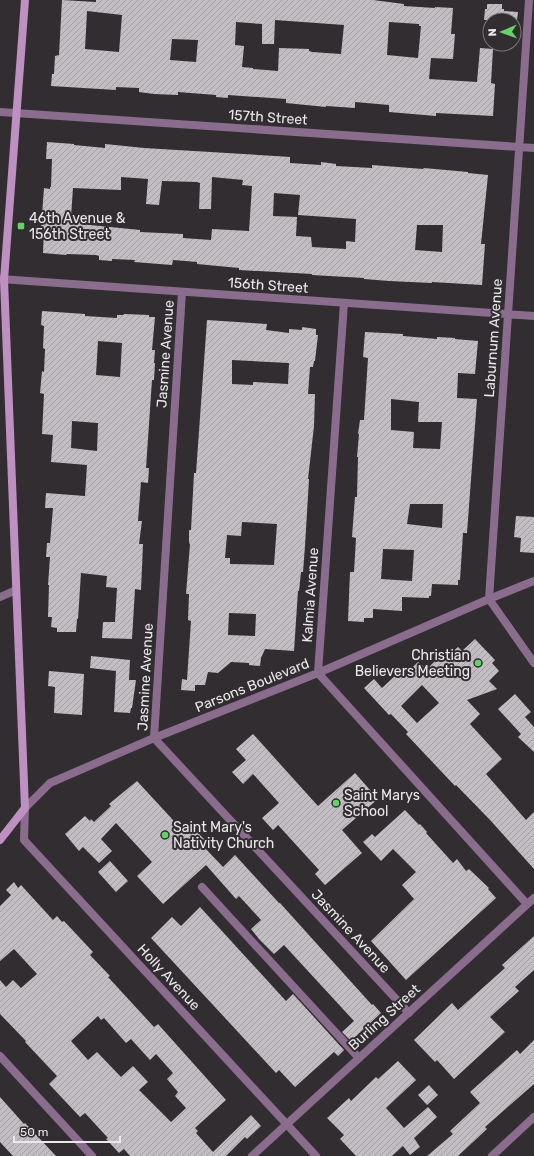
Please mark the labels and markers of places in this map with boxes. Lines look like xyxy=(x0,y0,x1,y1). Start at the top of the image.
place label: 46th Avenue & 156th Street xyxy=(29,210,126,243)
marker: 46th Avenue & 156th Street xyxy=(16,221,26,231)
place label: Christian Believers Meeting xyxy=(355,647,470,680)
marker: Christian Believers Meeting xyxy=(473,658,483,668)
place label: Saint Marys School xyxy=(344,787,420,820)
marker: Saint Marys School xyxy=(331,798,341,808)
place label: Saint Mary's Nativity Church xyxy=(173,819,274,852)
marker: Saint Mary's Nativity Church xyxy=(160,830,170,840)

